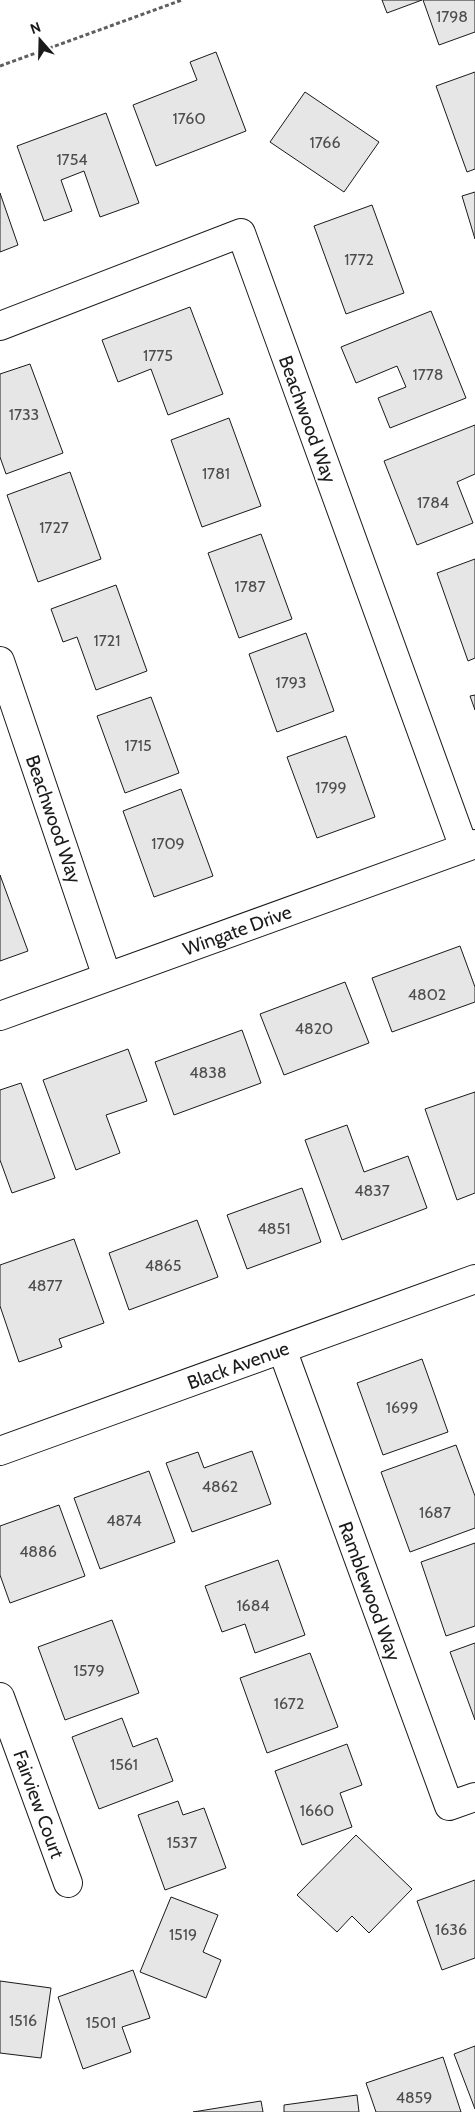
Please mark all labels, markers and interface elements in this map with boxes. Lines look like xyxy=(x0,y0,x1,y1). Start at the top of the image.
house number: 1798 xyxy=(436,7,468,26)
north arrow xyxy=(15,15,65,65)
text: N xyxy=(28,18,43,38)
house number: 1760 xyxy=(172,109,206,128)
house number: 1766 xyxy=(309,133,341,152)
house number: 1754 xyxy=(56,150,88,169)
house number: 1772 xyxy=(344,250,374,269)
house number: 1775 xyxy=(143,346,173,365)
street label: Beachwood Way xyxy=(274,352,341,486)
house number: 1778 xyxy=(412,365,444,384)
house number: 1733 xyxy=(9,405,39,424)
house number: 1781 xyxy=(202,464,230,483)
house number: 1784 xyxy=(417,493,449,512)
house number: 1727 xyxy=(39,518,69,537)
house number: 1787 xyxy=(234,577,266,596)
house number: 1721 xyxy=(94,631,120,650)
house number: 1793 xyxy=(275,673,307,692)
house number: 1715 xyxy=(124,736,152,755)
street label: Beachwood Way xyxy=(21,752,86,887)
house number: 1799 xyxy=(315,778,347,797)
house number: 1709 xyxy=(151,834,185,853)
street label: Wingate Drive xyxy=(180,900,295,961)
house number: 4802 xyxy=(408,985,446,1004)
house number: 4820 xyxy=(295,1019,333,1038)
house number: 4838 xyxy=(189,1063,227,1082)
house number: 4837 xyxy=(354,1181,390,1200)
house number: 4851 xyxy=(258,1219,290,1238)
house number: 4865 xyxy=(145,1256,181,1275)
house number: 4877 xyxy=(27,1276,63,1295)
street label: Black Avenue xyxy=(184,1336,292,1394)
house number: 1699 xyxy=(386,1398,418,1417)
house number: 4862 xyxy=(202,1477,238,1496)
house number: 1687 xyxy=(419,1503,451,1522)
house number: 4874 xyxy=(106,1511,142,1530)
street label: Ramblewood Way xyxy=(334,1518,406,1664)
house number: 4886 xyxy=(19,1542,57,1561)
house number: 1684 xyxy=(236,1596,270,1615)
house number: 1579 xyxy=(73,1661,105,1680)
house number: 1672 xyxy=(274,1694,304,1713)
street label: Fairview Court xyxy=(8,1747,69,1862)
house number: 1561 xyxy=(110,1755,138,1774)
house number: 1660 xyxy=(300,1801,334,1820)
house number: 1537 xyxy=(167,1833,197,1852)
house number: 1636 xyxy=(435,1920,467,1939)
house number: 1519 xyxy=(169,1925,197,1944)
house number: 1516 xyxy=(9,2011,37,2030)
house number: 1501 xyxy=(86,2013,116,2032)
house number: 4859 xyxy=(396,2088,432,2107)

